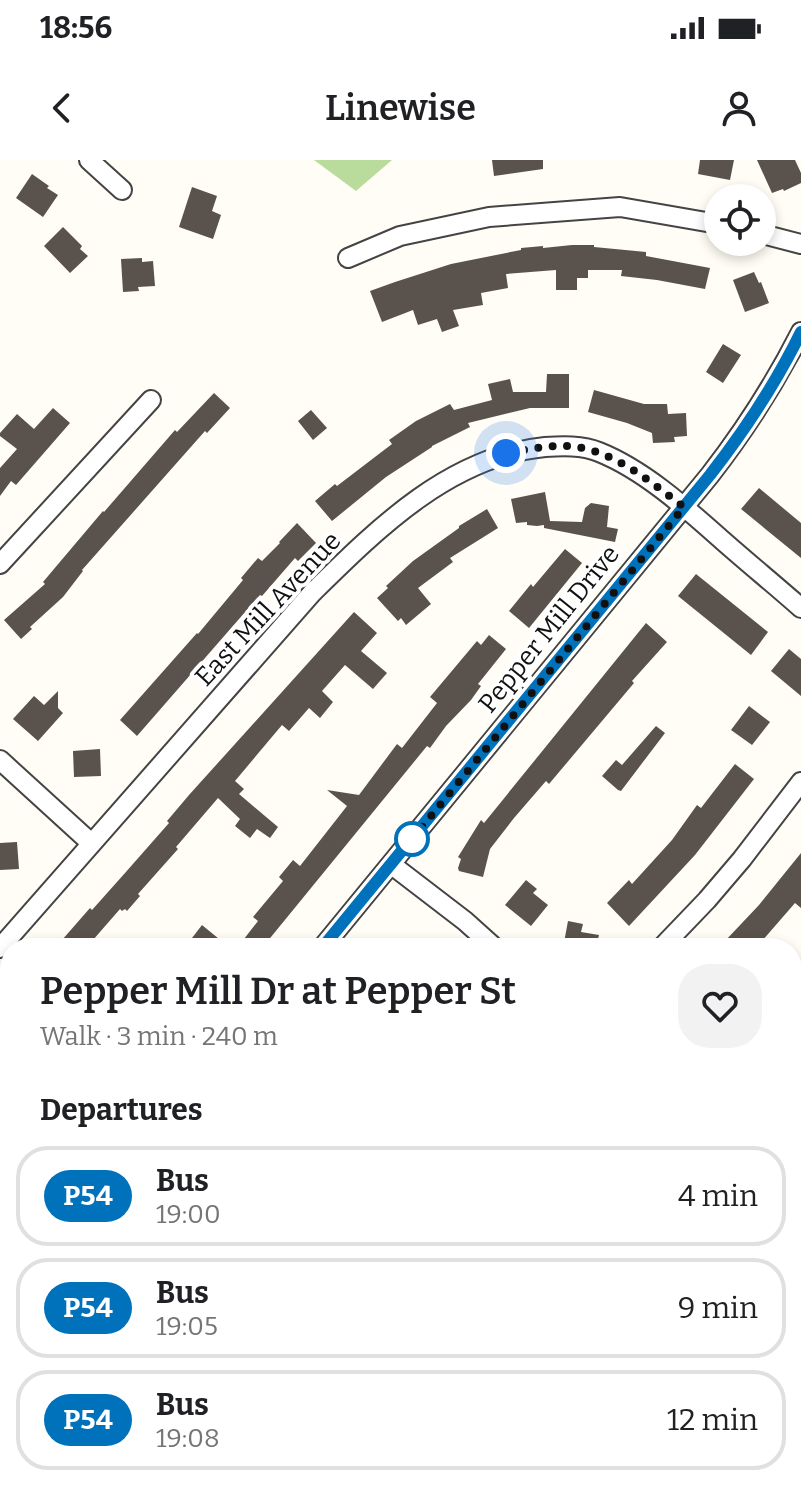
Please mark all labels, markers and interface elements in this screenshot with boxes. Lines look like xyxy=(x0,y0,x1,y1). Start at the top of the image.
text: 18:56 xyxy=(40,10,112,46)
icon: back xyxy=(40,86,84,130)
text: Linewise xyxy=(325,86,476,130)
icon: person xyxy=(717,86,761,130)
map controls xyxy=(704,184,776,256)
button: locate xyxy=(704,184,776,256)
your location xyxy=(486,433,526,473)
street label: East Mill Avenue xyxy=(189,525,347,693)
street label: Pepper Mill Drive xyxy=(472,539,626,719)
unlabelled marker xyxy=(395,822,429,856)
button: heart xyxy=(678,964,762,1048)
text: Pepper Mill Dr at Pepper St xyxy=(40,968,516,1014)
text: Walk · 3 min · 240 m xyxy=(40,1021,278,1052)
text: Departures xyxy=(40,1092,203,1128)
text: Bus xyxy=(156,1163,209,1199)
text: 4 min xyxy=(678,1178,758,1214)
text: P54 xyxy=(63,1179,113,1212)
text: 19:00 xyxy=(156,1199,221,1230)
text: Bus xyxy=(156,1275,209,1311)
text: 9 min xyxy=(678,1290,758,1326)
text: P54 xyxy=(63,1291,113,1324)
text: 19:05 xyxy=(156,1311,218,1342)
text: Bus xyxy=(156,1387,209,1423)
text: 12 min xyxy=(667,1402,758,1438)
text: P54 xyxy=(63,1403,113,1436)
text: 19:08 xyxy=(156,1423,220,1454)

